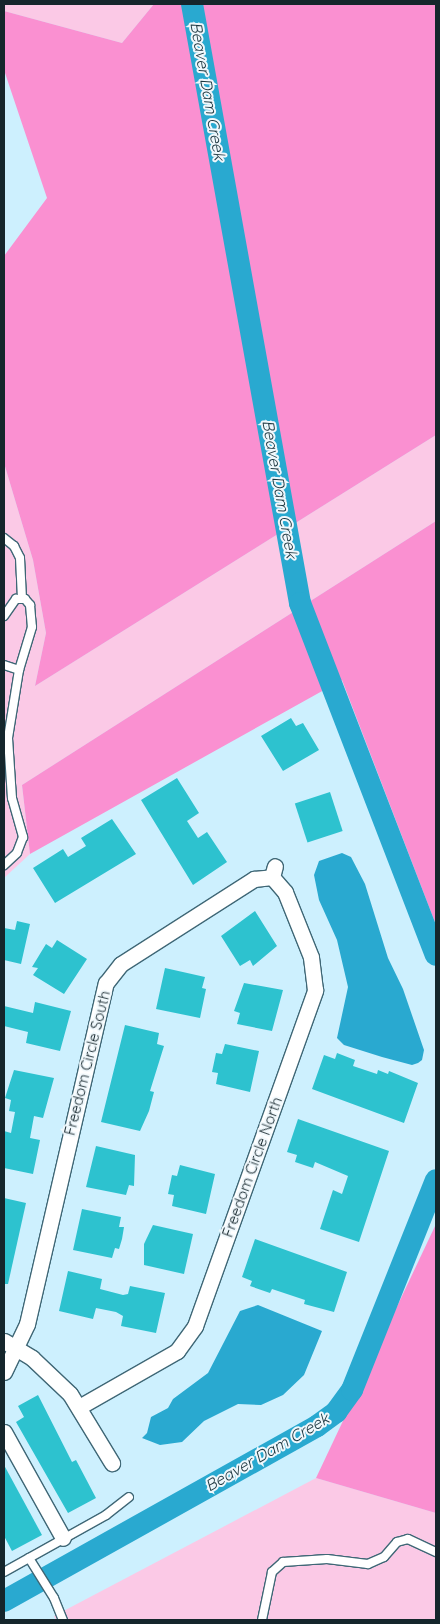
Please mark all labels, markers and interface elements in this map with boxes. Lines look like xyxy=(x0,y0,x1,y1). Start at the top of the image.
water label: Beaver Dam Creek xyxy=(186,20,230,162)
water label: Beaver Dam Creek xyxy=(258,418,302,560)
street label: Freedom Circle South xyxy=(60,989,114,1137)
street label: Freedom Circle North xyxy=(218,1094,286,1240)
water label: Beaver Dam Creek xyxy=(202,1409,332,1495)

